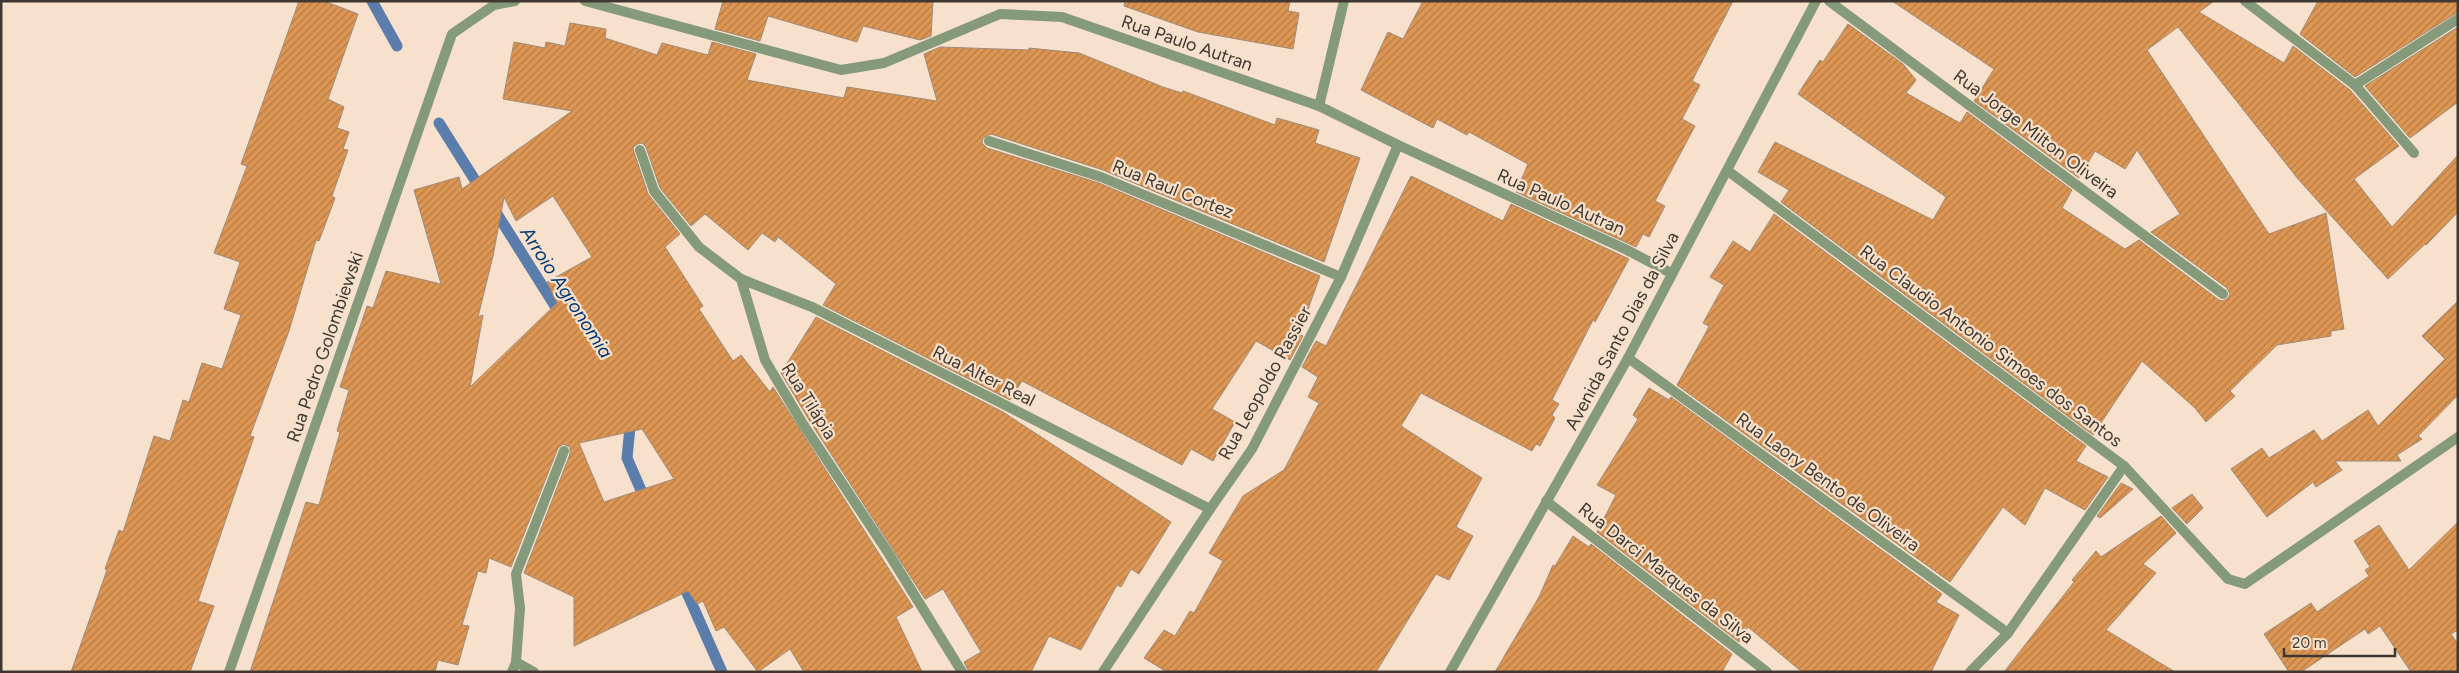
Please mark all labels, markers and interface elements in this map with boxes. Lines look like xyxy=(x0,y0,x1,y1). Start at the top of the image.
street label: Rua Paulo Autran xyxy=(1118,10,1256,76)
street label: Rua Jorge Milton Oliveira xyxy=(1949,65,2123,203)
street label: Rua Raul Cortez xyxy=(1109,155,1237,223)
street label: Rua Paulo Autran xyxy=(1494,164,1628,240)
water label: Arroio Agronomia xyxy=(515,221,618,362)
street label: Avenida Santo Dias da Silva xyxy=(1560,228,1684,434)
street label: Rua Claudio Antonio Simoes dos Santos xyxy=(1856,240,2126,452)
street label: Rua Pedro Golombiewski xyxy=(282,249,368,445)
street label: Rua Leopoldo Rassier xyxy=(1214,302,1316,464)
street label: Rua Alter Real xyxy=(929,341,1039,411)
street label: Rua Tilápia xyxy=(777,359,841,443)
street label: Rua Laory Bento de Oliveira xyxy=(1732,408,1924,556)
street label: Rua Darci Marques da Silva xyxy=(1574,498,1758,648)
scale bar xyxy=(2284,626,2395,658)
text: 20 m xyxy=(2292,634,2326,652)

